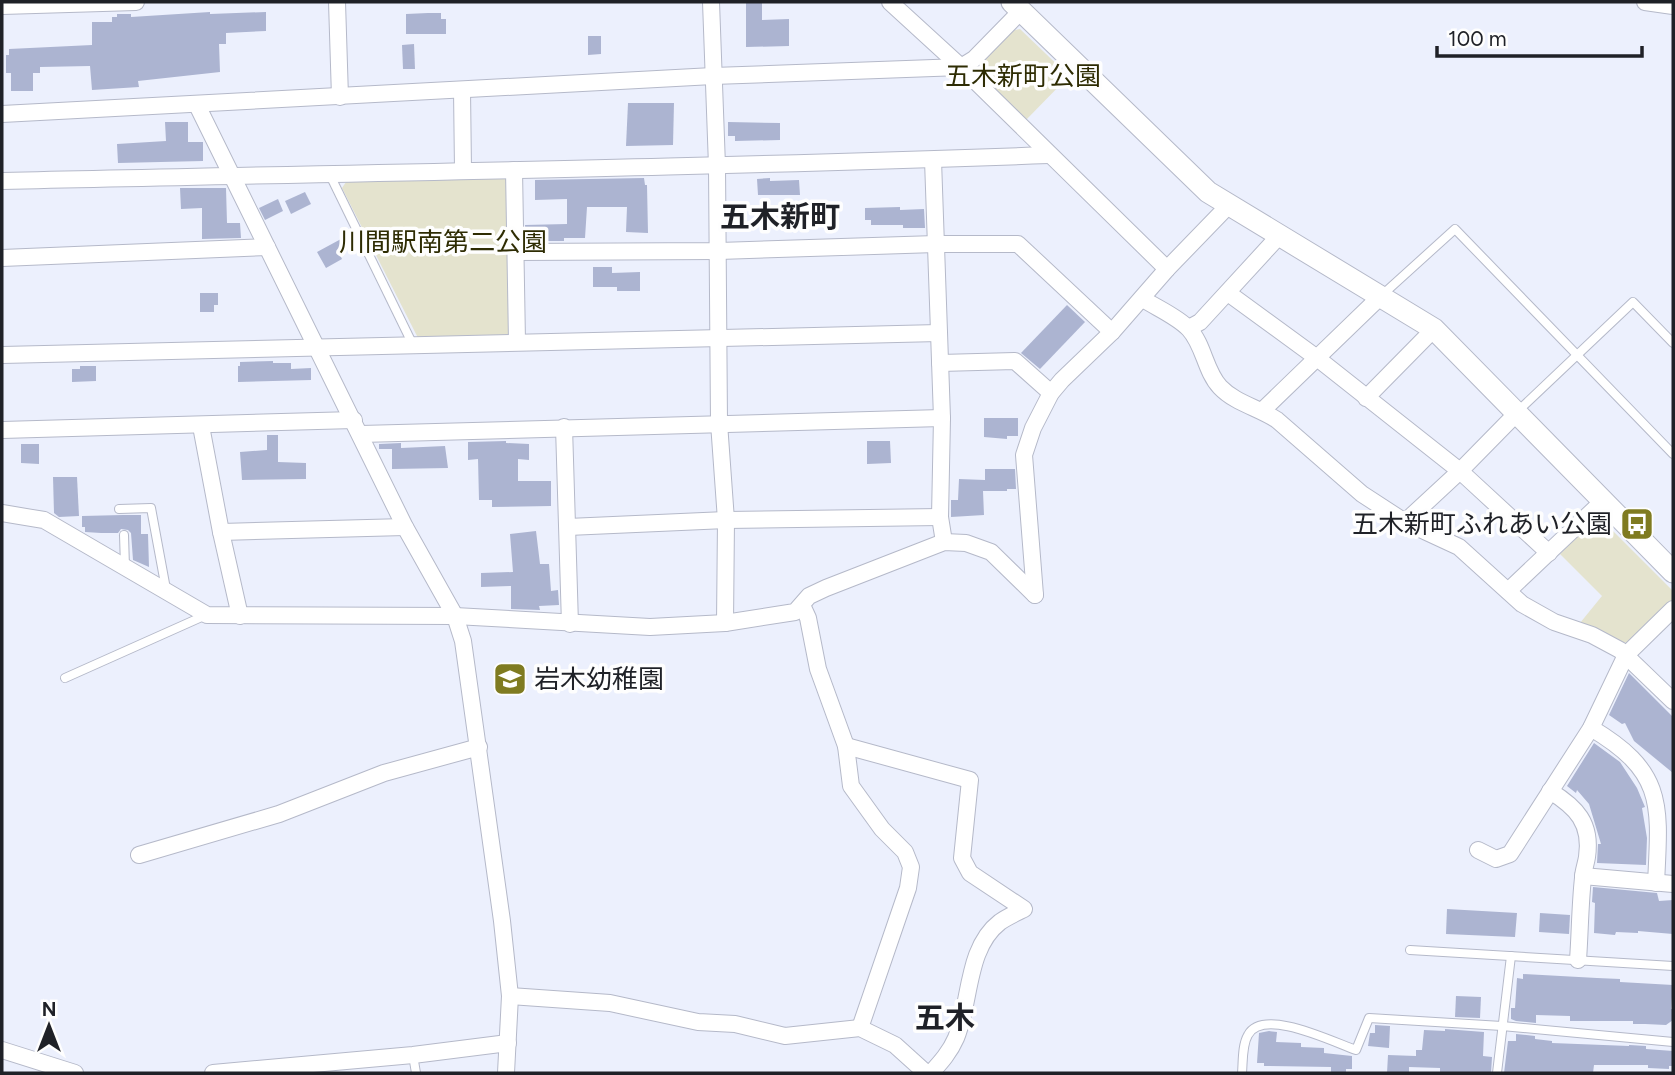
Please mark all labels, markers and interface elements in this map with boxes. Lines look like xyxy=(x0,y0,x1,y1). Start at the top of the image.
scale bar xyxy=(1437,14,1642,58)
text: 100 m xyxy=(1448,26,1507,51)
park label: 五木新町公園 xyxy=(945,60,1101,92)
district label: 五木新町 xyxy=(720,198,840,235)
park label: 川間駅南第二公園 xyxy=(339,226,547,258)
bus stop icon: 五木新町ふれあい公園 xyxy=(1618,505,1656,543)
place label: 五木新町ふれあい公園 xyxy=(1352,508,1612,540)
school or university icon: 岩木幼稚園 xyxy=(491,660,529,698)
place label: 岩木幼稚園 xyxy=(534,663,664,695)
north arrow xyxy=(14,991,84,1061)
text: N xyxy=(42,998,56,1021)
district label: 五木 xyxy=(915,999,975,1036)

